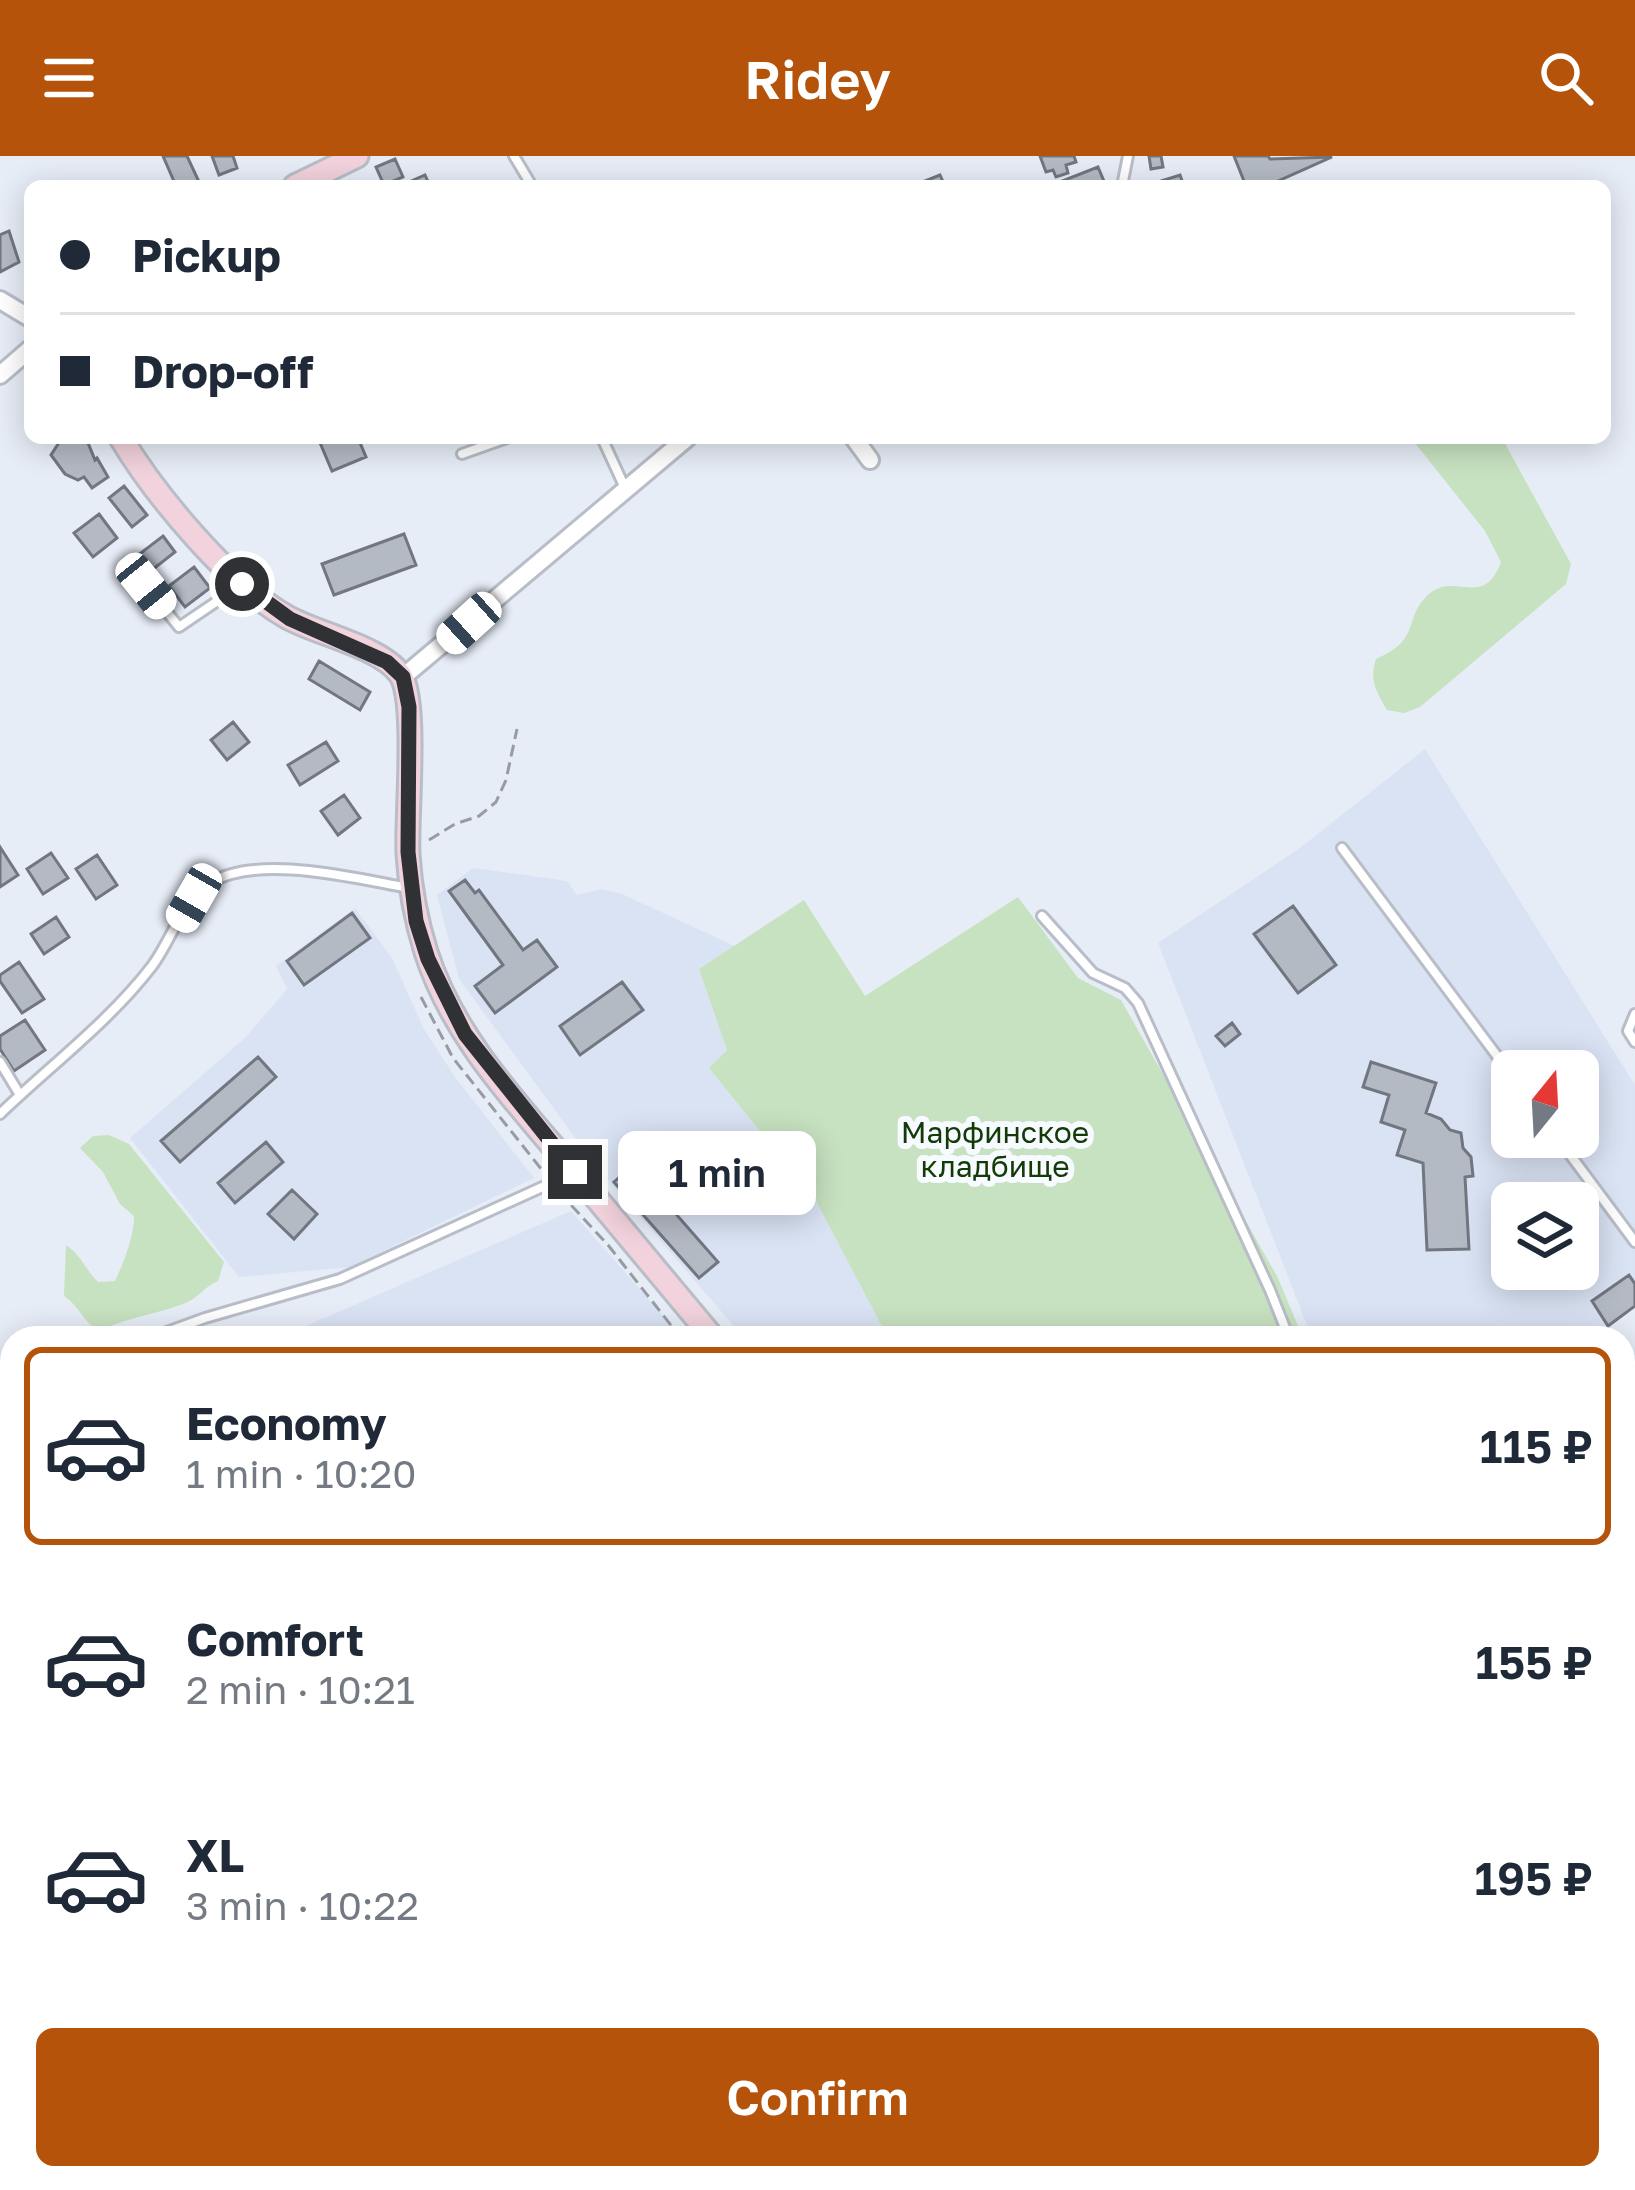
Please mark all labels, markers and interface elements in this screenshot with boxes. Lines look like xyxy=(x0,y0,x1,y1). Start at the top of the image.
icon: menu xyxy=(36,45,102,111)
icon: search xyxy=(1533,45,1599,111)
text: Ridey xyxy=(744,46,891,111)
text: Pickup xyxy=(132,228,281,282)
text: Drop-off xyxy=(132,344,313,398)
car xyxy=(109,547,183,625)
route start xyxy=(215,557,269,611)
car xyxy=(430,586,508,660)
car xyxy=(160,858,228,938)
north arrow xyxy=(1491,1050,1599,1158)
map controls xyxy=(1491,1050,1599,1290)
park label: Марфинское кладбище xyxy=(901,1114,1089,1184)
callout: 1 min xyxy=(617,1130,815,1214)
route end xyxy=(548,1145,602,1199)
text: 1 min xyxy=(668,1149,766,1196)
button: layers xyxy=(1491,1182,1599,1290)
icon: car xyxy=(42,1392,150,1500)
text: Economy xyxy=(186,1396,387,1450)
text: 115 ₽ xyxy=(1480,1419,1593,1473)
text: 1 min · 10:20 xyxy=(186,1450,416,1497)
icon: car xyxy=(42,1608,150,1716)
text: Comfort xyxy=(186,1612,364,1666)
text: 155 ₽ xyxy=(1476,1635,1593,1689)
text: 2 min · 10:21 xyxy=(186,1666,415,1713)
icon: car xyxy=(42,1824,150,1932)
text: XL xyxy=(186,1828,244,1882)
text: 195 ₽ xyxy=(1474,1851,1593,1905)
text: 3 min · 10:22 xyxy=(186,1882,419,1929)
button: Confirm xyxy=(36,2028,1599,2166)

